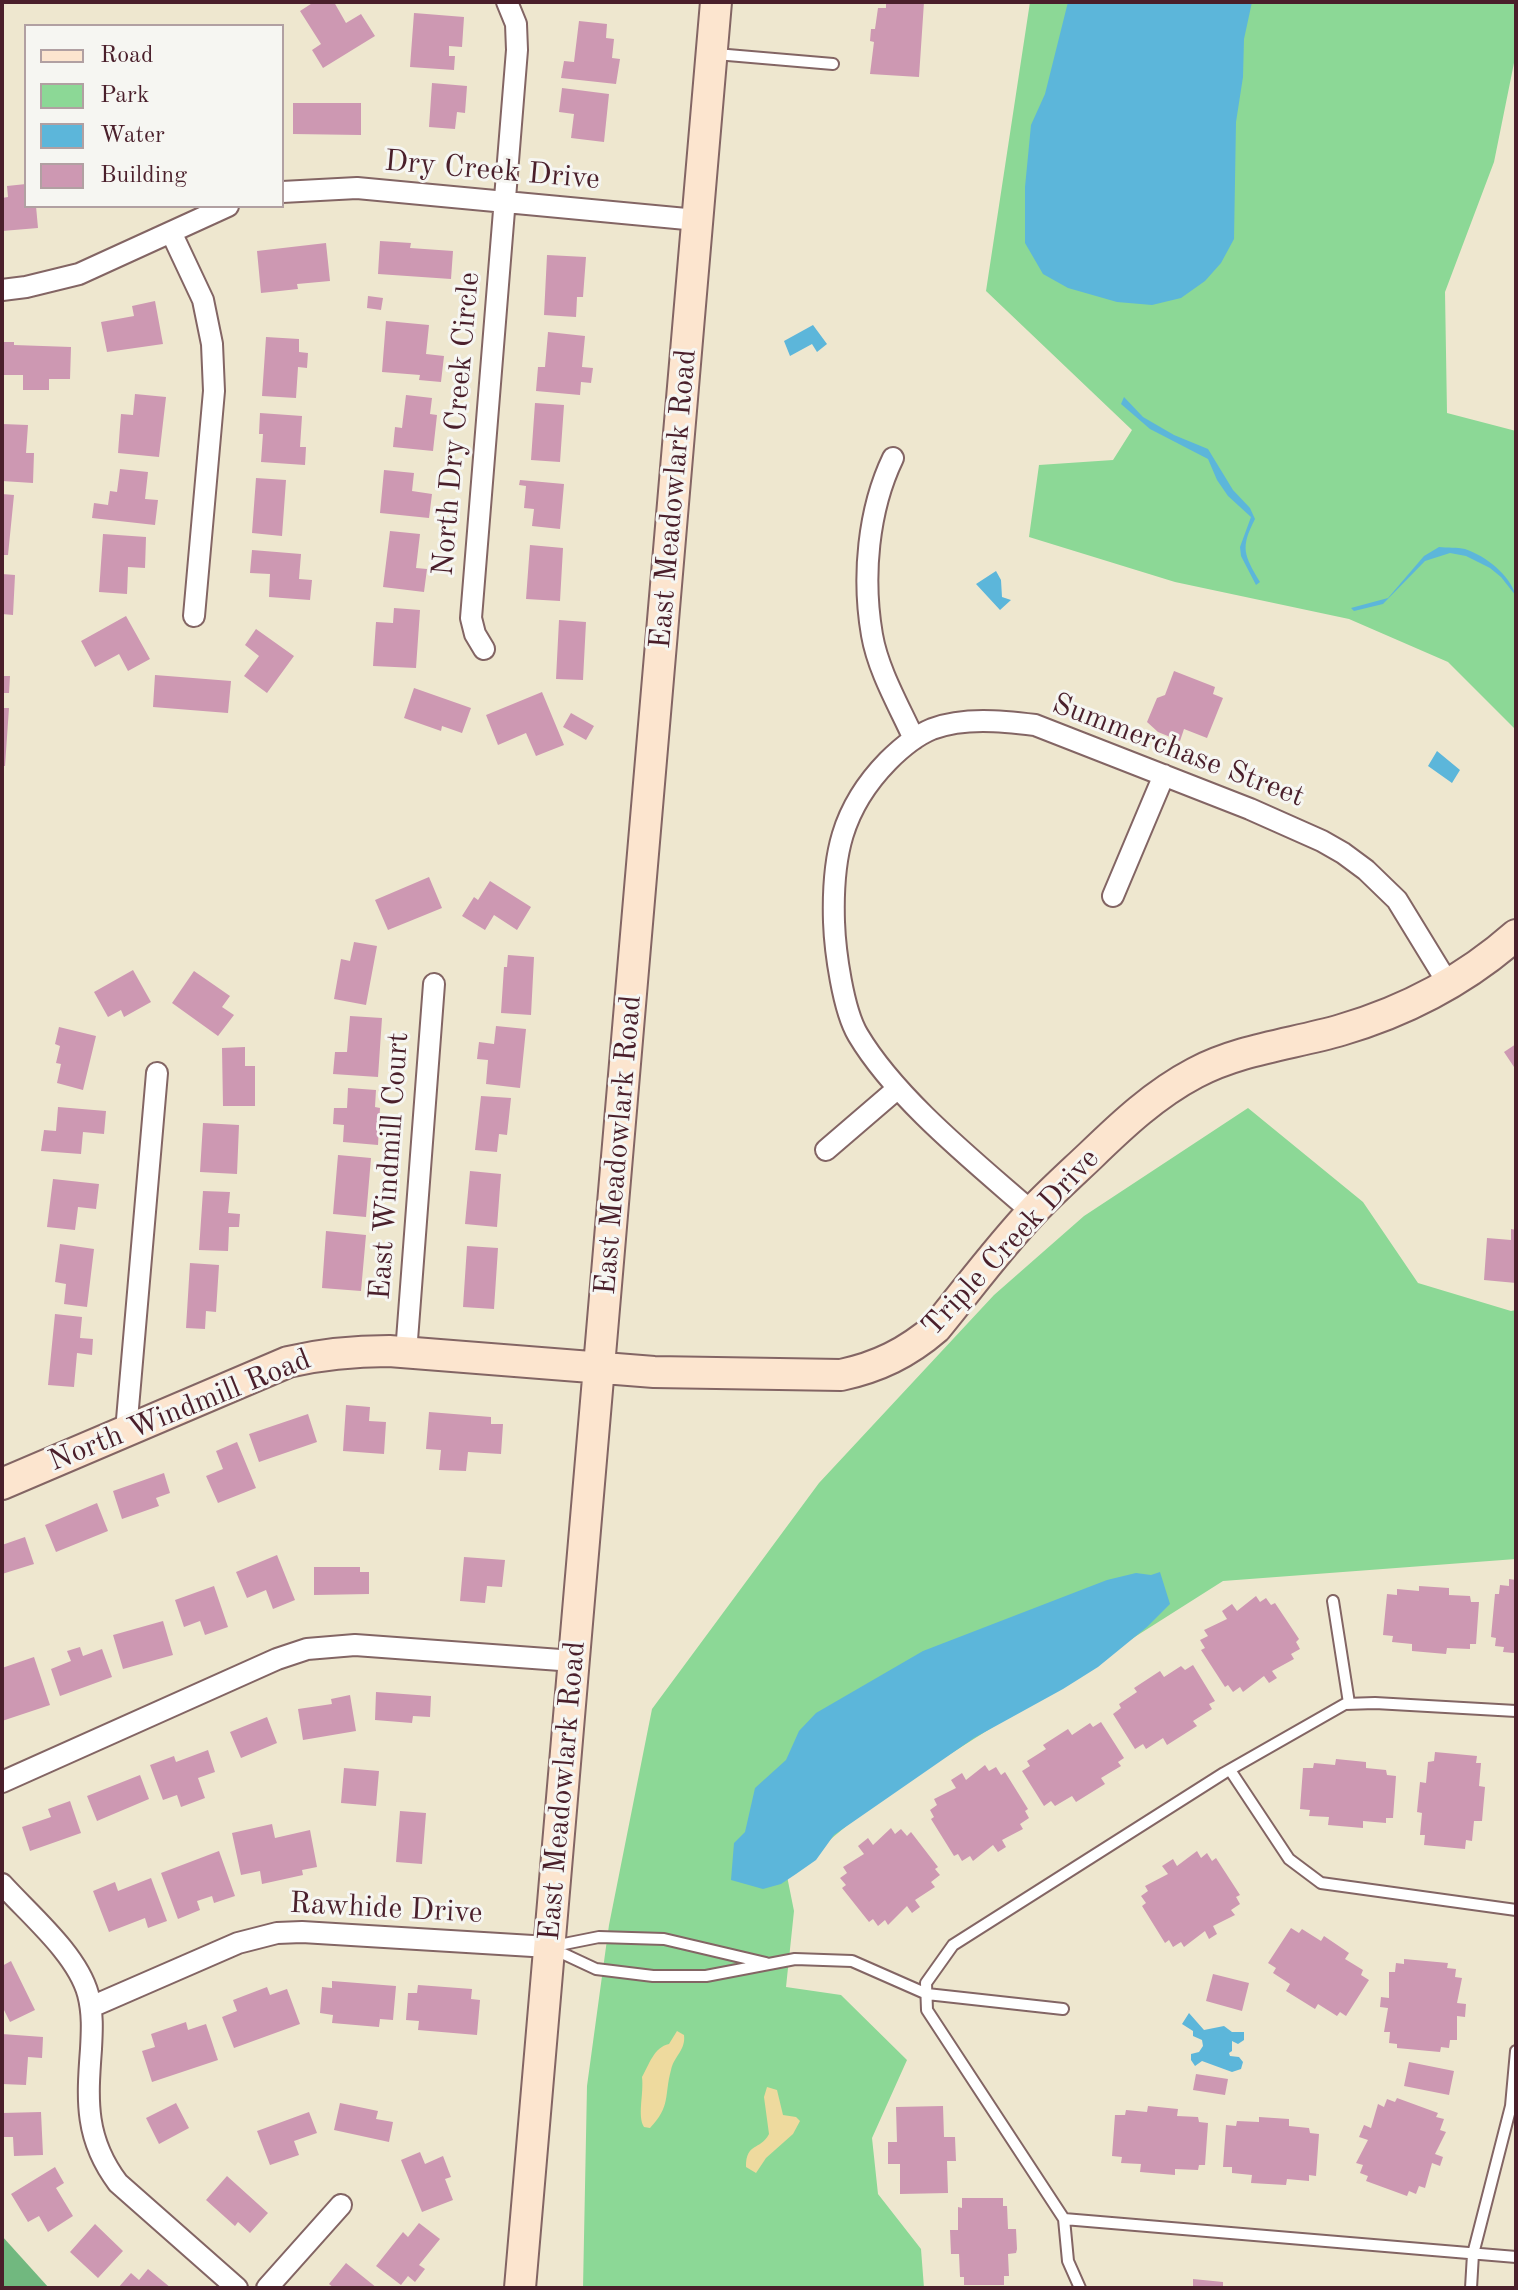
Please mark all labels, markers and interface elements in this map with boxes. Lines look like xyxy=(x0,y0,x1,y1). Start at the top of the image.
legend xyxy=(24,24,284,208)
text: Road xyxy=(100,44,153,68)
text: Park xyxy=(100,84,149,108)
text: Water xyxy=(100,124,165,148)
street label: Dry Creek Drive xyxy=(383,144,601,198)
text: Building xyxy=(100,164,187,188)
street label: North Dry Creek Circle xyxy=(426,271,488,577)
street label: East Meadowlark Road xyxy=(643,348,705,650)
street label: Summerchase Street xyxy=(1047,686,1309,816)
street label: East Meadowlark Road xyxy=(588,994,650,1296)
street label: East Windmill Court xyxy=(363,1031,417,1301)
street label: Triple Creek Drive xyxy=(915,1142,1107,1344)
street label: North Windmill Road xyxy=(44,1342,316,1480)
street label: East Meadowlark Road xyxy=(532,1640,594,1942)
street label: Rawhide Drive xyxy=(289,1886,483,1932)

